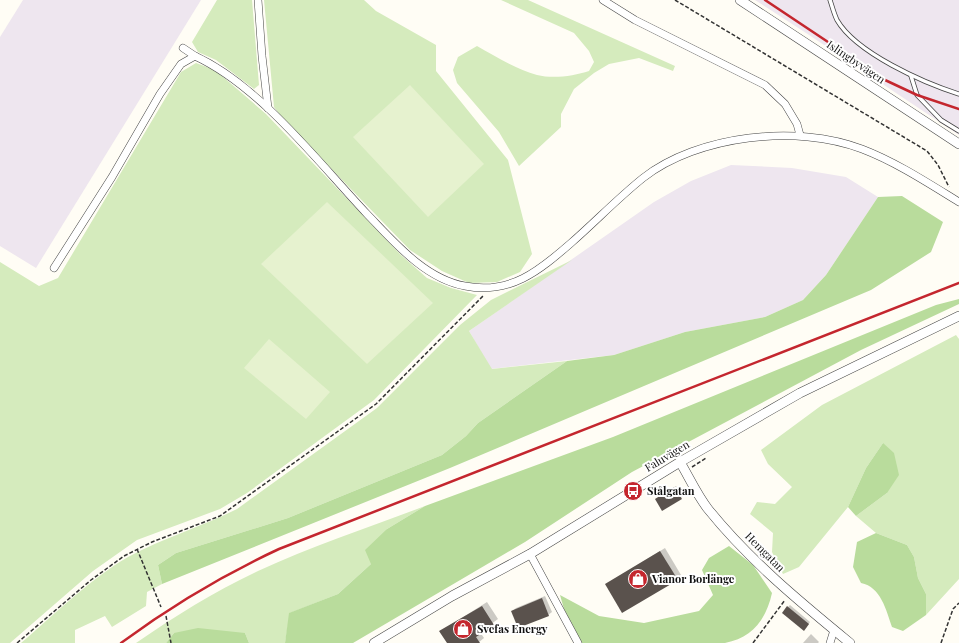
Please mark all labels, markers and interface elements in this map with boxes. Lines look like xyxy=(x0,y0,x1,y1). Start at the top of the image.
street label: Islingbyvägen xyxy=(824,36,889,87)
street label: Faluvägen xyxy=(642,436,692,475)
bus stop icon: Stålgatan xyxy=(622,480,644,502)
place label: Stålgatan xyxy=(647,483,695,498)
street label: Hemgatan xyxy=(742,528,789,575)
shop icon: Vianor Borlänge xyxy=(627,568,649,590)
place label: Vianor Borlänge xyxy=(651,571,735,586)
shop icon: Svefas Energy xyxy=(452,618,474,640)
place label: Svefas Energy xyxy=(477,621,548,636)

